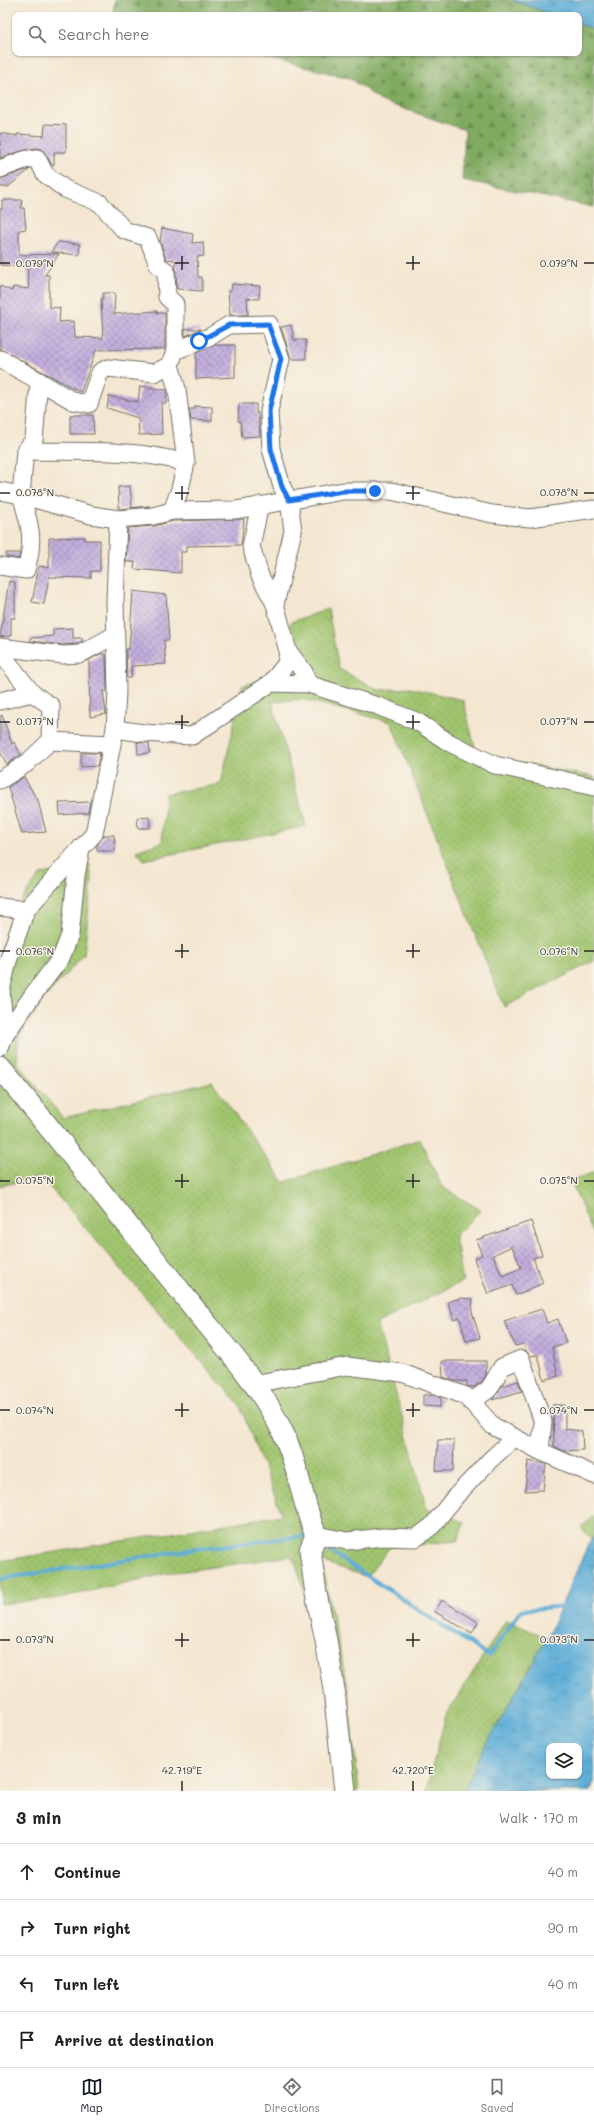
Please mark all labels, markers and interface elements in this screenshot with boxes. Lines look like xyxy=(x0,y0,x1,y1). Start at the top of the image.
search box xyxy=(12,12,582,56)
icon: search xyxy=(26,23,48,45)
text: Search here xyxy=(58,24,149,44)
text: 0.079°N xyxy=(16,256,54,270)
text: 0.079°N xyxy=(540,256,578,270)
route start xyxy=(190,332,208,350)
route end xyxy=(366,482,384,500)
text: 0.078°N xyxy=(16,485,54,499)
text: 0.078°N xyxy=(540,485,578,499)
text: 0.077°N xyxy=(16,714,54,728)
text: 0.077°N xyxy=(540,714,578,728)
text: 0.076°N xyxy=(16,944,54,958)
text: 0.076°N xyxy=(540,944,578,958)
text: 0.075°N xyxy=(16,1173,54,1187)
text: 0.075°N xyxy=(540,1173,578,1187)
text: 0.074°N xyxy=(16,1403,54,1417)
text: 0.074°N xyxy=(540,1403,578,1417)
text: 0.073°N xyxy=(16,1632,54,1646)
text: 0.073°N xyxy=(540,1632,578,1646)
map controls xyxy=(546,1743,582,1779)
button: layers xyxy=(546,1743,582,1779)
text: 42.719°E xyxy=(162,1763,202,1777)
text: 42.720°E xyxy=(392,1763,434,1777)
text: 3 min xyxy=(16,1806,61,1828)
text: Walk · 170 m xyxy=(499,1809,578,1826)
icon: ahead xyxy=(16,1861,38,1883)
text: Continue xyxy=(54,1862,121,1882)
text: 40 m xyxy=(548,1863,578,1880)
icon: right xyxy=(16,1917,38,1939)
text: Turn right xyxy=(54,1918,131,1938)
text: 90 m xyxy=(548,1919,578,1936)
icon: left xyxy=(16,1973,38,1995)
text: Turn left xyxy=(54,1974,119,1994)
text: 40 m xyxy=(548,1975,578,1992)
icon: arrive xyxy=(16,2029,38,2051)
text: Arrive at destination xyxy=(54,2030,214,2050)
tab: Map xyxy=(81,2076,103,2115)
tab: Directions xyxy=(264,2076,320,2115)
tab: Saved xyxy=(481,2076,513,2115)

